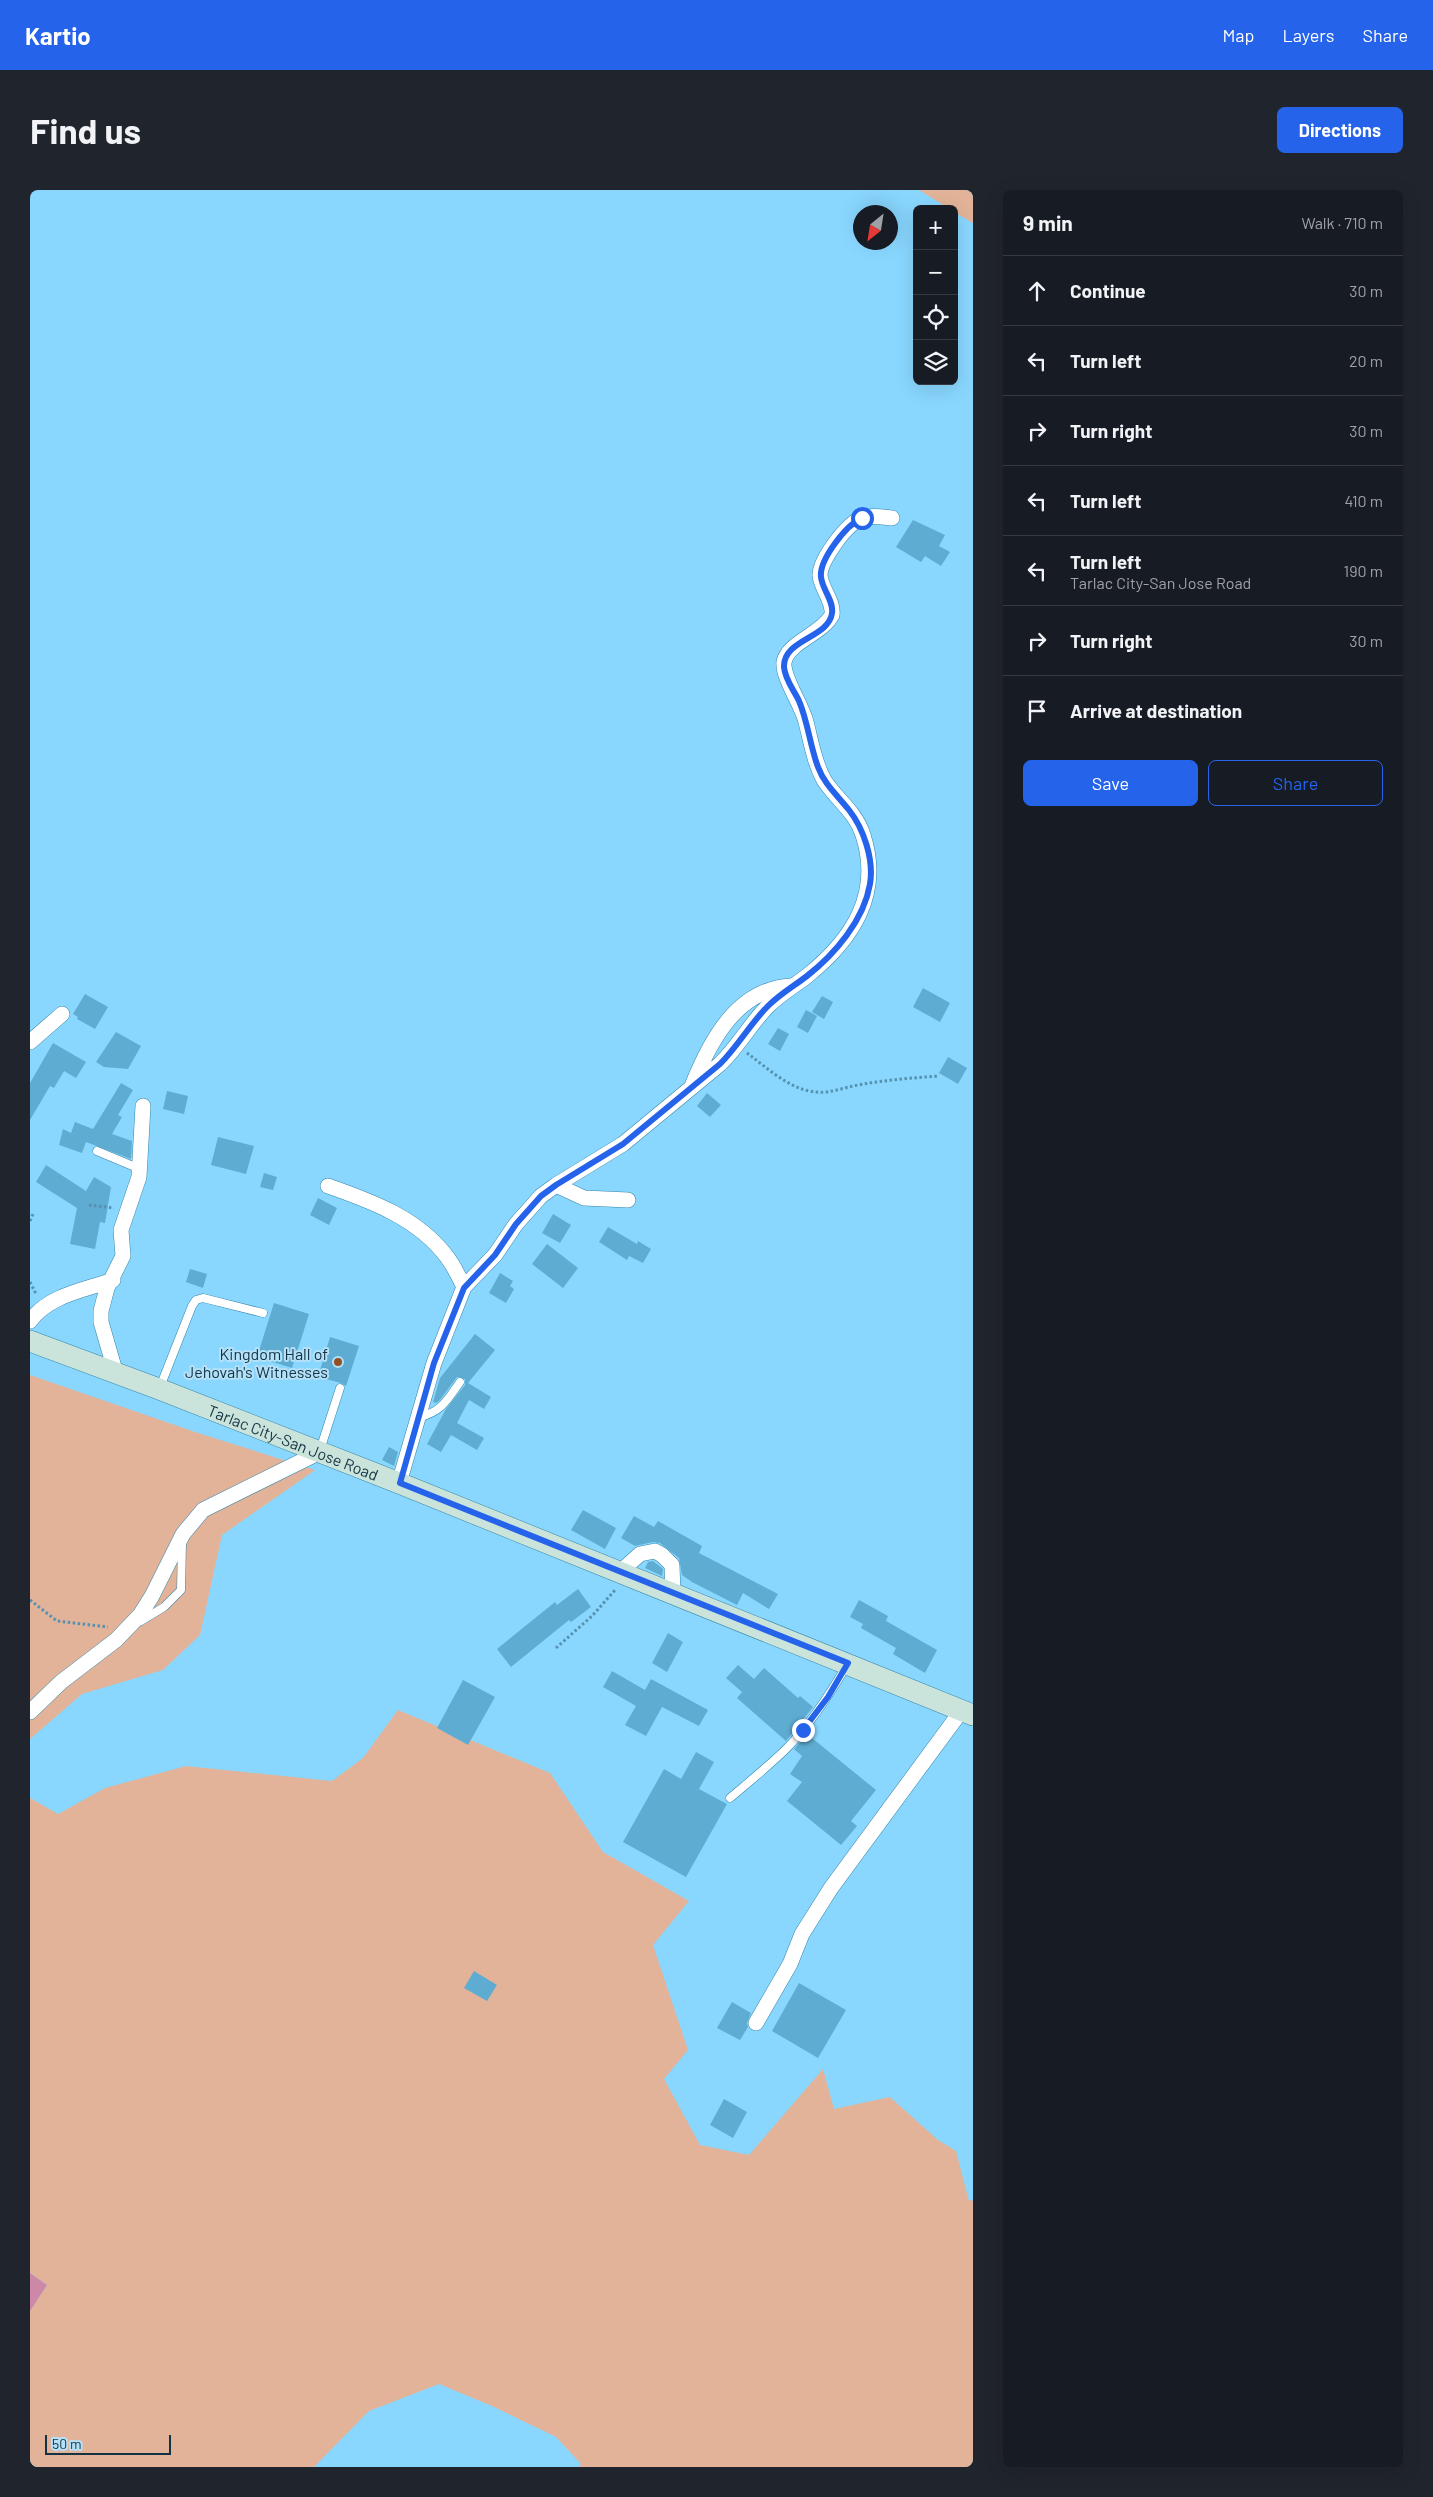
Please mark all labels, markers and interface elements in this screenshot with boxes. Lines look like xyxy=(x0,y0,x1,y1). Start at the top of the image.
text: Kartio xyxy=(25,21,91,50)
text: Map xyxy=(1222,24,1254,46)
text: Layers xyxy=(1282,24,1335,46)
text: Share xyxy=(1363,24,1408,46)
button: Directions xyxy=(1277,107,1403,153)
text: Find us xyxy=(30,109,141,151)
north arrow xyxy=(853,205,898,250)
map controls xyxy=(913,205,958,385)
button: + xyxy=(913,205,958,250)
text: 9 min xyxy=(1023,210,1073,235)
text: Walk · 710 m xyxy=(1301,213,1383,232)
button: − xyxy=(913,250,958,295)
icon: ahead xyxy=(1023,277,1051,305)
text: Continue xyxy=(1070,279,1146,302)
text: 30 m xyxy=(1349,281,1383,300)
button: locate xyxy=(913,295,958,340)
button: layers xyxy=(913,340,958,385)
icon: left xyxy=(1023,347,1051,375)
text: Turn left xyxy=(1070,349,1141,372)
text: 20 m xyxy=(1349,351,1383,370)
icon: right xyxy=(1023,417,1051,445)
text: Turn right xyxy=(1070,419,1152,442)
text: 30 m xyxy=(1349,421,1383,440)
icon: left xyxy=(1023,487,1051,515)
text: Turn left xyxy=(1070,489,1141,512)
text: 410 m xyxy=(1345,491,1383,510)
route start xyxy=(851,507,874,530)
text: Turn left xyxy=(1070,550,1141,573)
icon: left xyxy=(1023,557,1051,585)
text: 190 m xyxy=(1344,561,1383,580)
text: Tarlac City-San Jose Road xyxy=(1070,573,1251,592)
icon: right xyxy=(1023,627,1051,655)
text: Turn right xyxy=(1070,629,1152,652)
text: 30 m xyxy=(1349,631,1383,650)
icon: arrive xyxy=(1023,697,1051,725)
text: Arrive at destination xyxy=(1070,699,1242,722)
button: Save xyxy=(1023,760,1198,806)
button: Share xyxy=(1208,760,1383,806)
place label: Kingdom Hall of Jehovah's Witnesses xyxy=(185,1344,328,1381)
marker: Kingdom Hall of Jehovah's Witnesses xyxy=(332,1356,344,1368)
street label: Tarlac City-San Jose Road xyxy=(205,1400,381,1484)
route end xyxy=(792,1719,815,1742)
scale bar xyxy=(45,2432,171,2455)
text: 50 m xyxy=(52,2435,81,2452)

